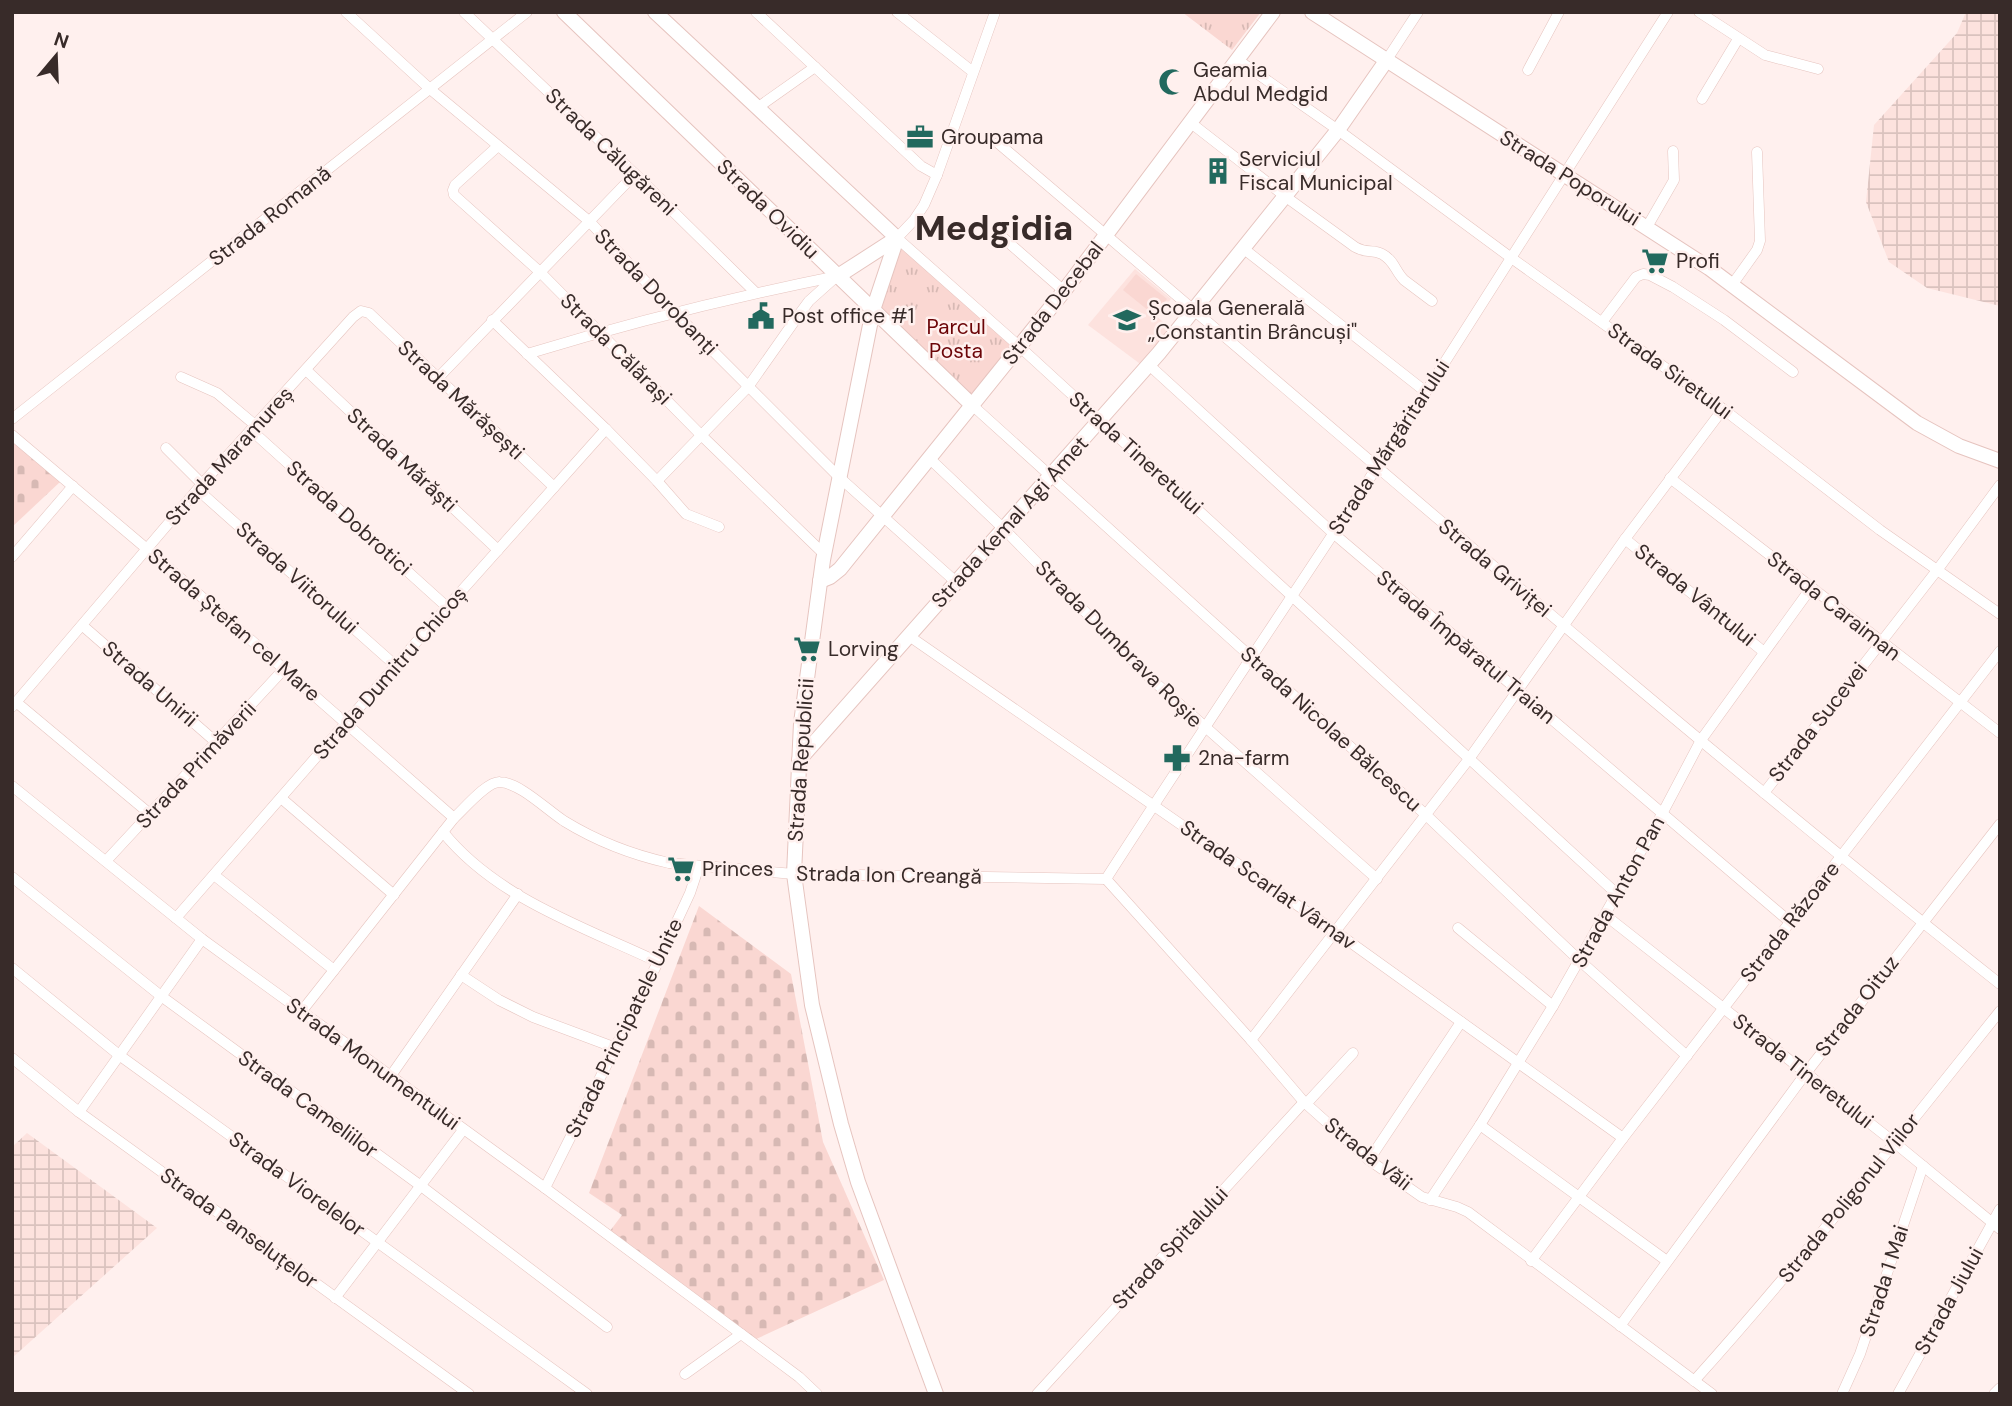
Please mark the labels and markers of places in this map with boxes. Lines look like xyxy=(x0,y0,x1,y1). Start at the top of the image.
place label: Geamia Abdul Medgid xyxy=(1193,56,1328,108)
mosque icon: Geamia Abdul Medgid xyxy=(1157,67,1187,97)
office icon: Groupama xyxy=(905,122,935,152)
place label: Groupama xyxy=(941,123,1043,151)
place label: Serviciul Fiscal Municipal xyxy=(1239,145,1393,197)
building icon: Serviciul Fiscal Municipal xyxy=(1203,156,1233,186)
supermarket icon: Profi xyxy=(1640,246,1670,276)
place label: Profi xyxy=(1676,247,1720,275)
place label: Școala Generală „Constantin Brâncuși" xyxy=(1148,294,1357,346)
public building icon: Post office #1 xyxy=(746,301,776,331)
place label: Post office #1 xyxy=(782,302,914,330)
school or university icon: Școala Generală „Constantin Brâncuși" xyxy=(1112,305,1142,335)
supermarket icon: Lorving xyxy=(792,634,822,664)
place label: Lorving xyxy=(828,635,899,663)
pharmacy icon: 2na-farm xyxy=(1162,743,1192,773)
place label: 2na-farm xyxy=(1198,744,1290,772)
supermarket icon: Princes xyxy=(666,854,696,884)
place label: Princes xyxy=(702,855,774,883)

